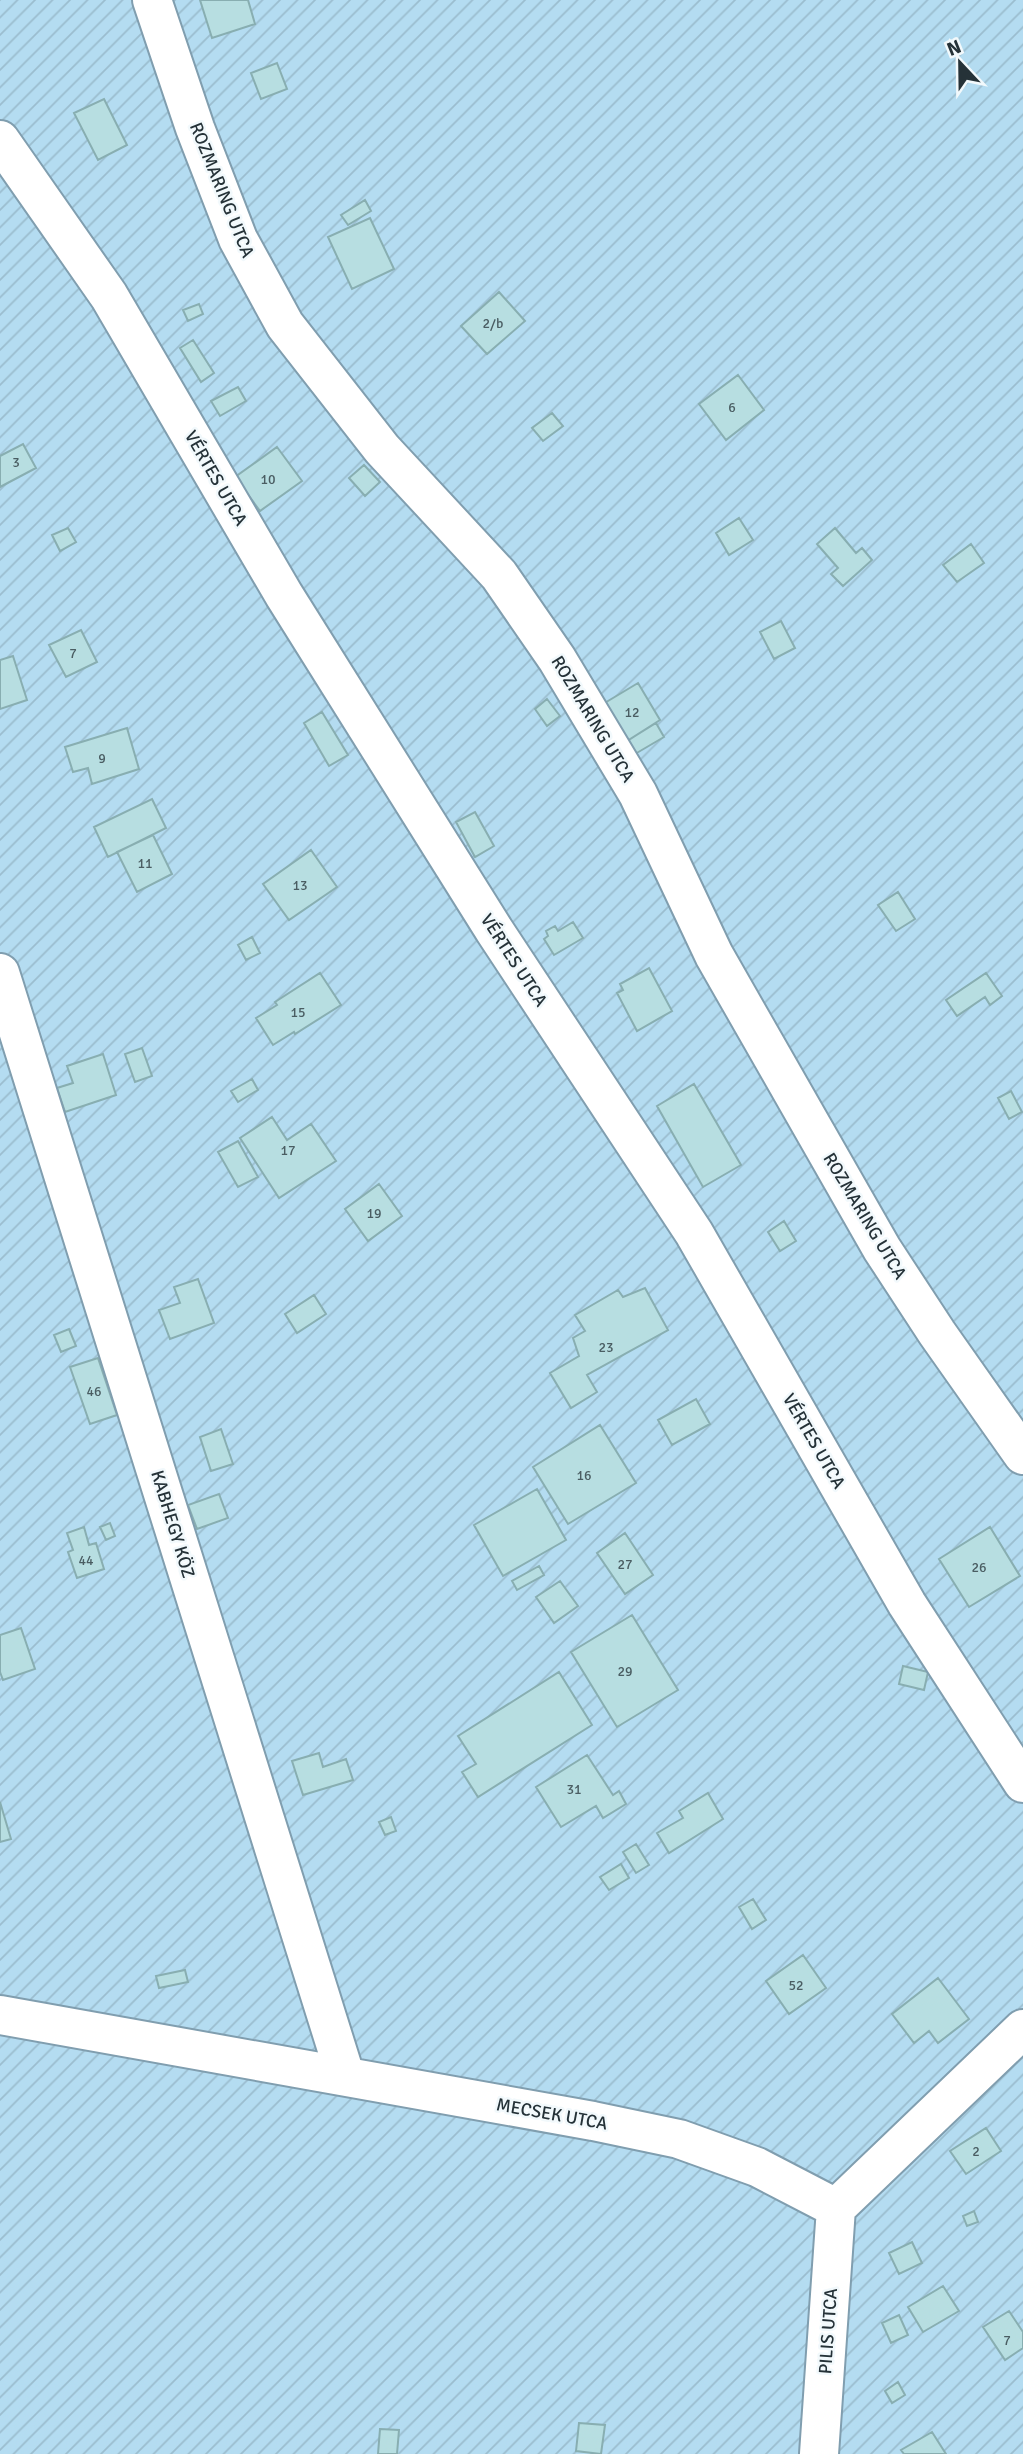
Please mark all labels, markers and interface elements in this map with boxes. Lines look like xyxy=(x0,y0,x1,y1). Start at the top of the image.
north arrow xyxy=(925,28,995,98)
text: N xyxy=(943,35,965,62)
street label: ROZMARING UTCA xyxy=(185,119,259,261)
house number: 2/b xyxy=(483,315,503,332)
house number: 6 xyxy=(728,399,736,416)
street label: VÉRTES UTCA xyxy=(180,426,252,530)
house number: 3 xyxy=(12,454,20,471)
house number: 10 xyxy=(260,471,276,488)
house number: 7 xyxy=(69,645,77,662)
street label: ROZMARING UTCA xyxy=(547,652,639,786)
house number: 12 xyxy=(624,704,640,721)
house number: 9 xyxy=(98,750,106,767)
house number: 11 xyxy=(137,855,153,872)
house number: 13 xyxy=(292,877,308,894)
street label: VÉRTES UTCA xyxy=(476,909,552,1011)
house number: 15 xyxy=(290,1004,306,1021)
house number: 17 xyxy=(280,1142,296,1159)
street label: ROZMARING UTCA xyxy=(819,1149,911,1283)
house number: 19 xyxy=(366,1205,382,1222)
house number: 23 xyxy=(598,1339,614,1356)
house number: 46 xyxy=(86,1383,102,1400)
street label: VÉRTES UTCA xyxy=(778,1389,850,1493)
street label: KABHEGY KÖZ xyxy=(146,1467,200,1581)
house number: 16 xyxy=(576,1467,592,1484)
house number: 44 xyxy=(78,1552,94,1569)
house number: 27 xyxy=(617,1556,633,1573)
house number: 26 xyxy=(971,1559,987,1576)
house number: 29 xyxy=(617,1663,633,1680)
house number: 31 xyxy=(566,1781,582,1798)
house number: 52 xyxy=(788,1977,804,1994)
street label: MECSEK UTCA xyxy=(495,2093,609,2135)
house number: 2 xyxy=(972,2143,980,2160)
street label: PILIS UTCA xyxy=(814,2287,842,2375)
house number: 7 xyxy=(1003,2332,1011,2349)

